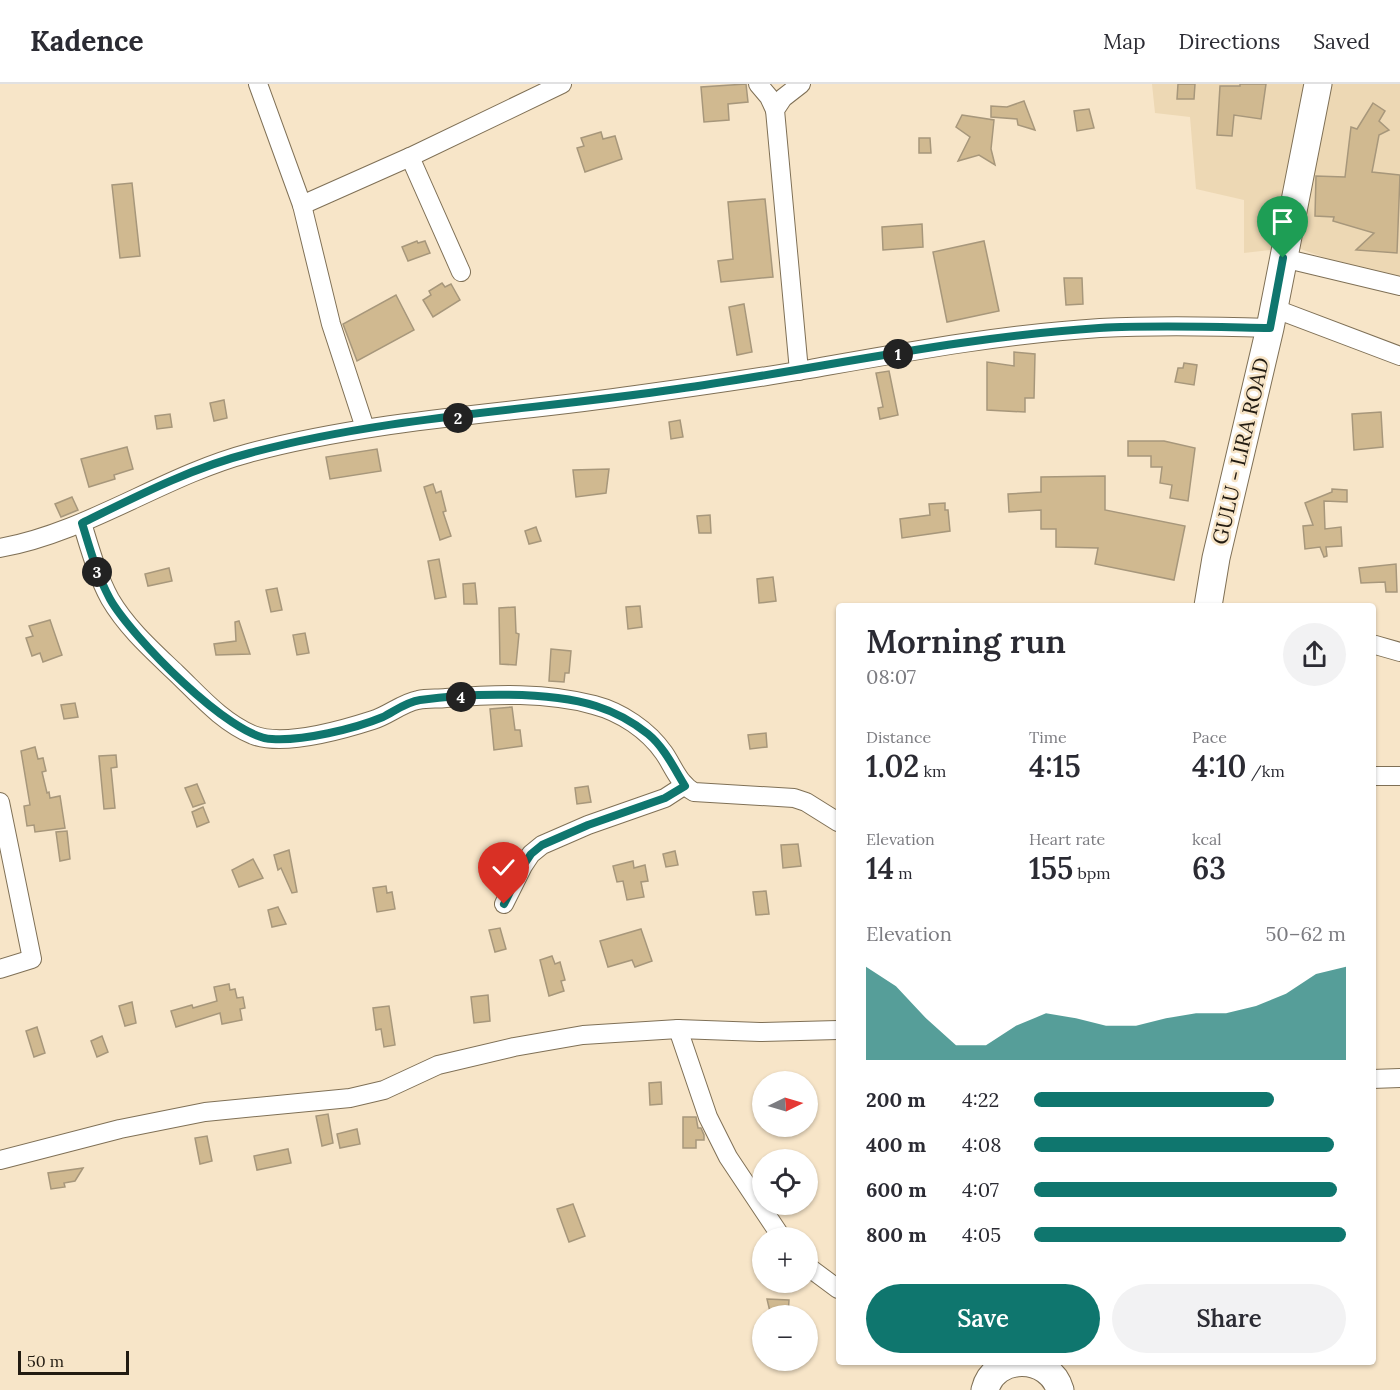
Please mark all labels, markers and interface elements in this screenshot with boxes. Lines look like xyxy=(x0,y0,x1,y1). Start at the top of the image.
text: Kadence xyxy=(30,23,144,59)
text: Map xyxy=(1103,28,1146,55)
text: Directions xyxy=(1179,28,1280,55)
text: Saved xyxy=(1313,28,1370,55)
pin xyxy=(1257,196,1308,258)
icon: arrive xyxy=(1266,205,1299,238)
pin: 1 xyxy=(883,339,913,369)
text: 1 xyxy=(895,344,901,364)
street label: GULU - LIRA ROAD xyxy=(1206,355,1275,547)
pin: 2 xyxy=(443,403,473,433)
text: 2 xyxy=(454,408,462,428)
pin: 3 xyxy=(82,557,112,587)
text: 3 xyxy=(93,562,101,582)
text: Morning run xyxy=(866,620,1066,662)
button: share xyxy=(1283,623,1346,686)
text: 08:07 xyxy=(866,664,916,689)
pin: 4 xyxy=(446,682,476,712)
text: 4 xyxy=(457,687,465,707)
text: Distance xyxy=(866,727,931,747)
text: Time xyxy=(1029,727,1067,747)
text: Pace xyxy=(1192,727,1227,747)
text: 1.02 xyxy=(866,747,919,785)
text: 4:15 xyxy=(1029,747,1081,785)
text: 4:10 xyxy=(1192,747,1247,785)
text: km xyxy=(919,761,946,781)
text: /km xyxy=(1247,761,1285,781)
text: Elevation xyxy=(866,829,935,849)
text: Heart rate xyxy=(1029,829,1105,849)
text: kcal xyxy=(1192,829,1222,849)
pin xyxy=(478,842,529,904)
text: 14 xyxy=(866,849,894,887)
text: 155 xyxy=(1029,849,1073,887)
text: 63 xyxy=(1192,849,1226,887)
icon: check xyxy=(487,851,520,884)
text: m xyxy=(894,863,913,883)
text: bpm xyxy=(1073,863,1111,883)
text: Elevation xyxy=(866,921,952,946)
text: 50–62 m xyxy=(1265,921,1346,946)
north arrow xyxy=(752,1071,818,1137)
map controls xyxy=(752,1071,818,1371)
text: 200 m xyxy=(866,1087,926,1112)
text: 4:22 xyxy=(962,1087,999,1112)
text: 400 m xyxy=(866,1132,926,1157)
text: 4:08 xyxy=(962,1132,1002,1157)
button: locate xyxy=(752,1149,818,1215)
text: 600 m xyxy=(866,1177,927,1202)
text: 4:07 xyxy=(962,1177,999,1202)
text: 800 m xyxy=(866,1222,927,1247)
text: 4:05 xyxy=(962,1222,1001,1247)
button: + xyxy=(752,1227,818,1293)
button: Save xyxy=(866,1284,1100,1353)
button: Share xyxy=(1112,1284,1346,1353)
button: − xyxy=(752,1305,818,1371)
scale bar xyxy=(18,1348,129,1376)
text: 50 m xyxy=(27,1351,64,1371)

